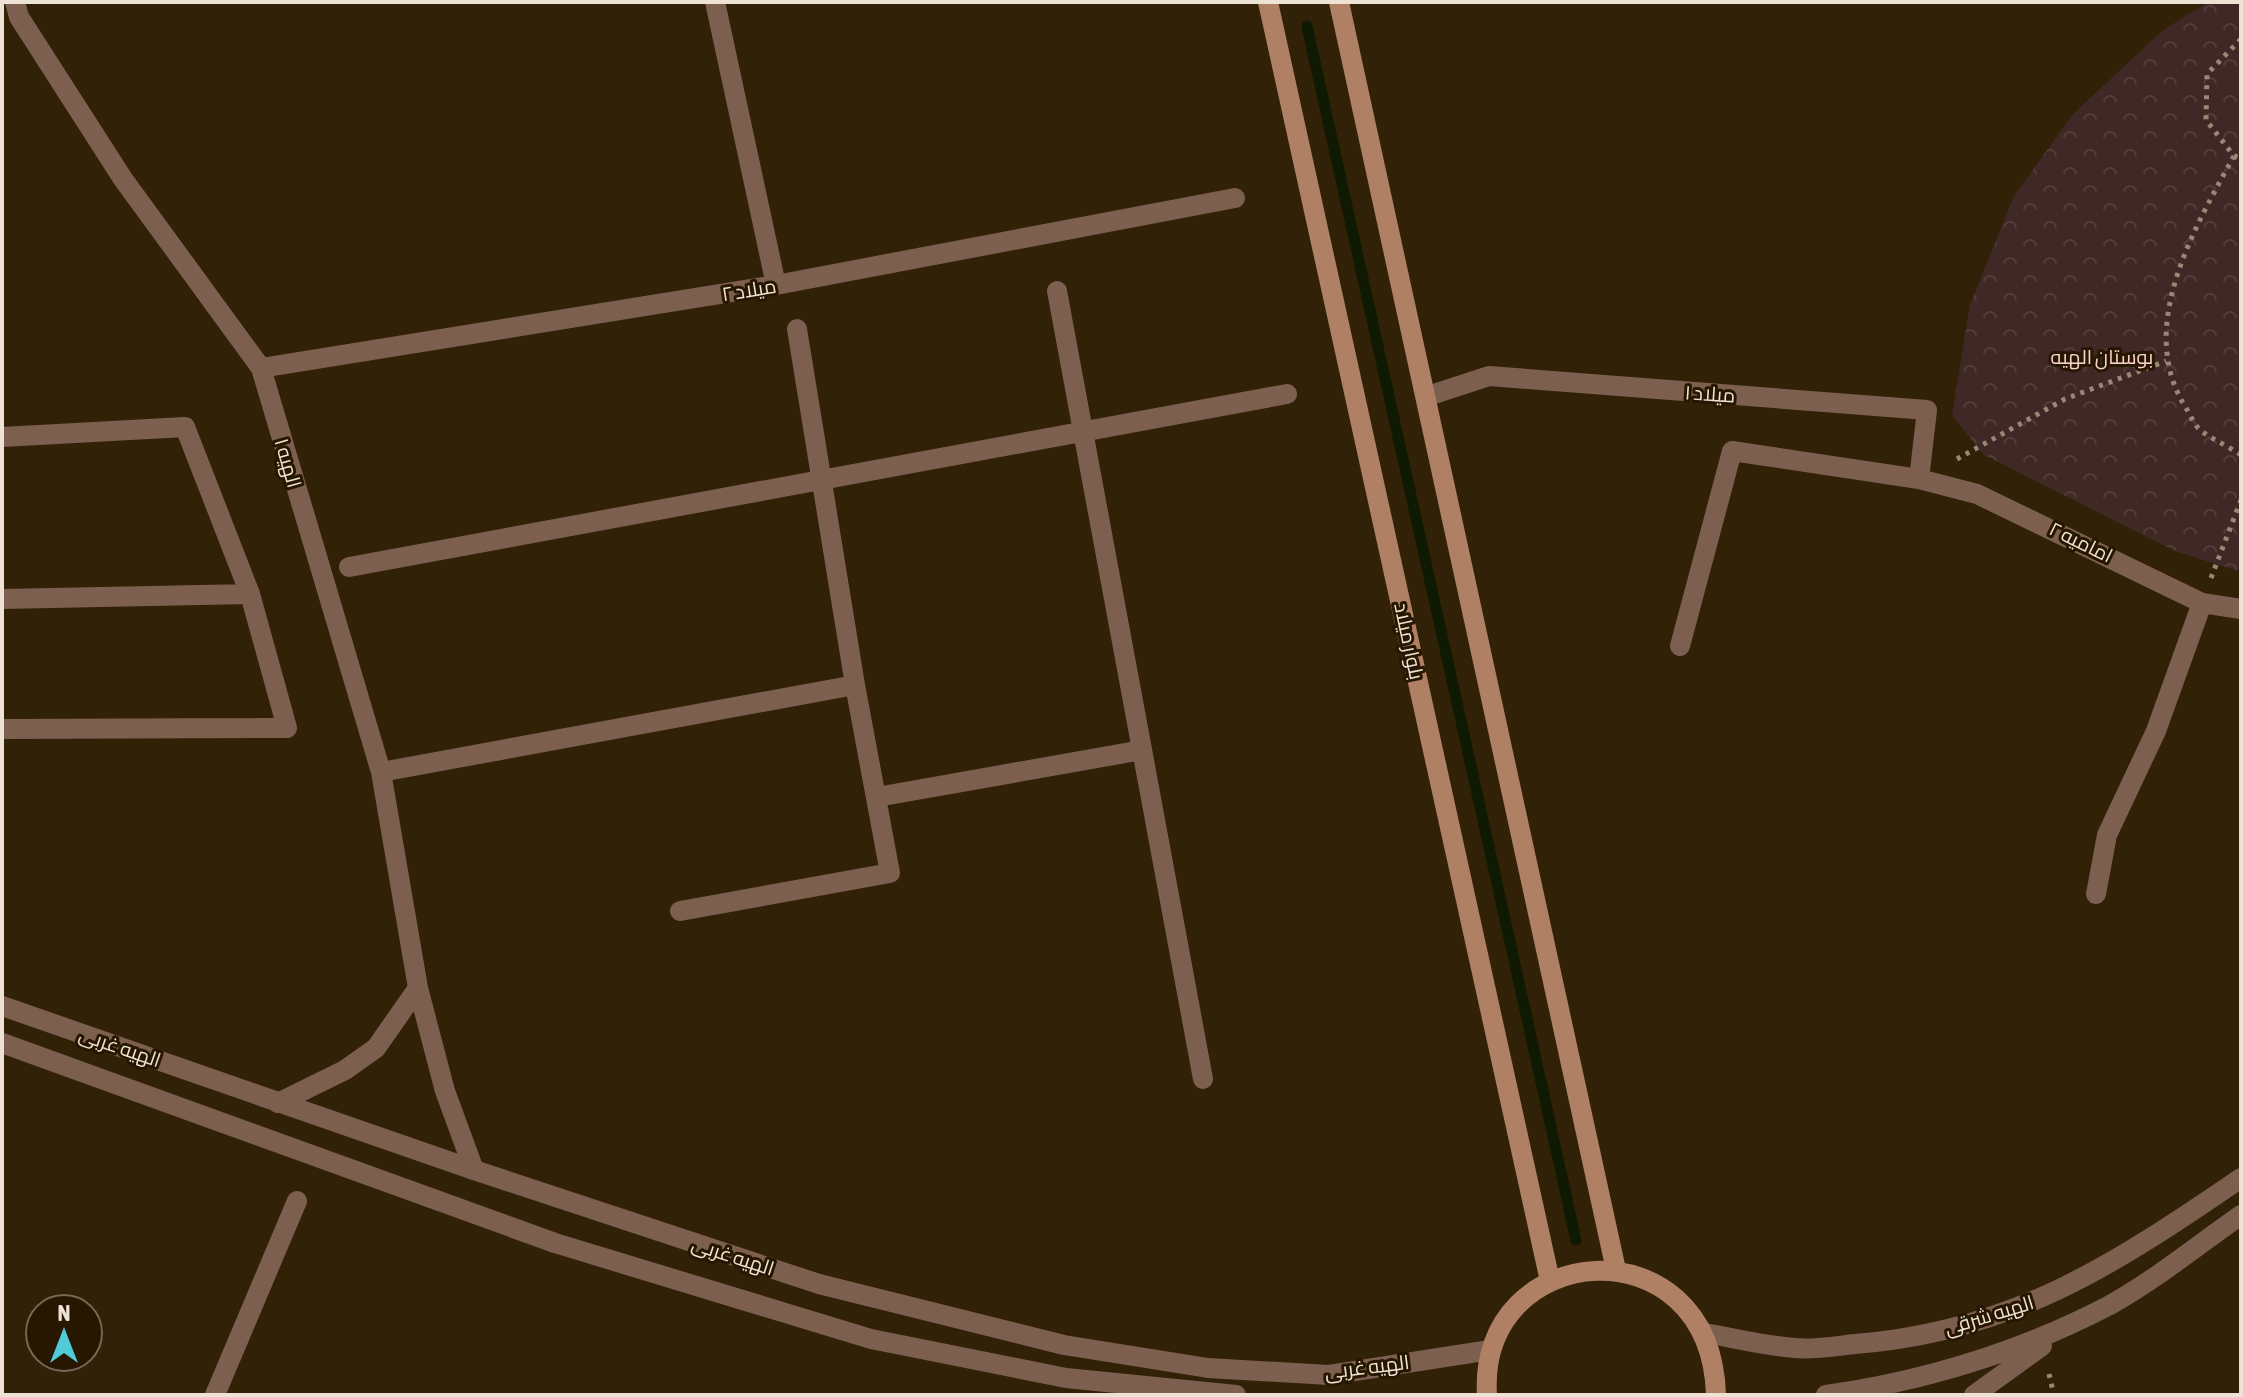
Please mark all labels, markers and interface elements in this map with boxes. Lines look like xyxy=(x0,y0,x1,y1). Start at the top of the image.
street label: میلاد ۲ xyxy=(720,274,778,305)
park label: بوستان الهیه xyxy=(2051,345,2153,370)
street label: میلاد ۱ xyxy=(1684,380,1736,407)
street label: الهیه ۱ xyxy=(269,435,306,491)
street label: امامیه ۲ xyxy=(2046,516,2117,567)
street label: بلوار میلاد xyxy=(1389,600,1429,682)
street label: الهیه غربی xyxy=(76,1022,164,1073)
street label: الهیه غربی xyxy=(689,1231,777,1282)
street label: الهیه شرقی xyxy=(1941,1290,2037,1341)
north arrow xyxy=(24,1293,104,1373)
text: N xyxy=(58,1300,70,1326)
street label: الهیه غربی xyxy=(1323,1350,1411,1385)

